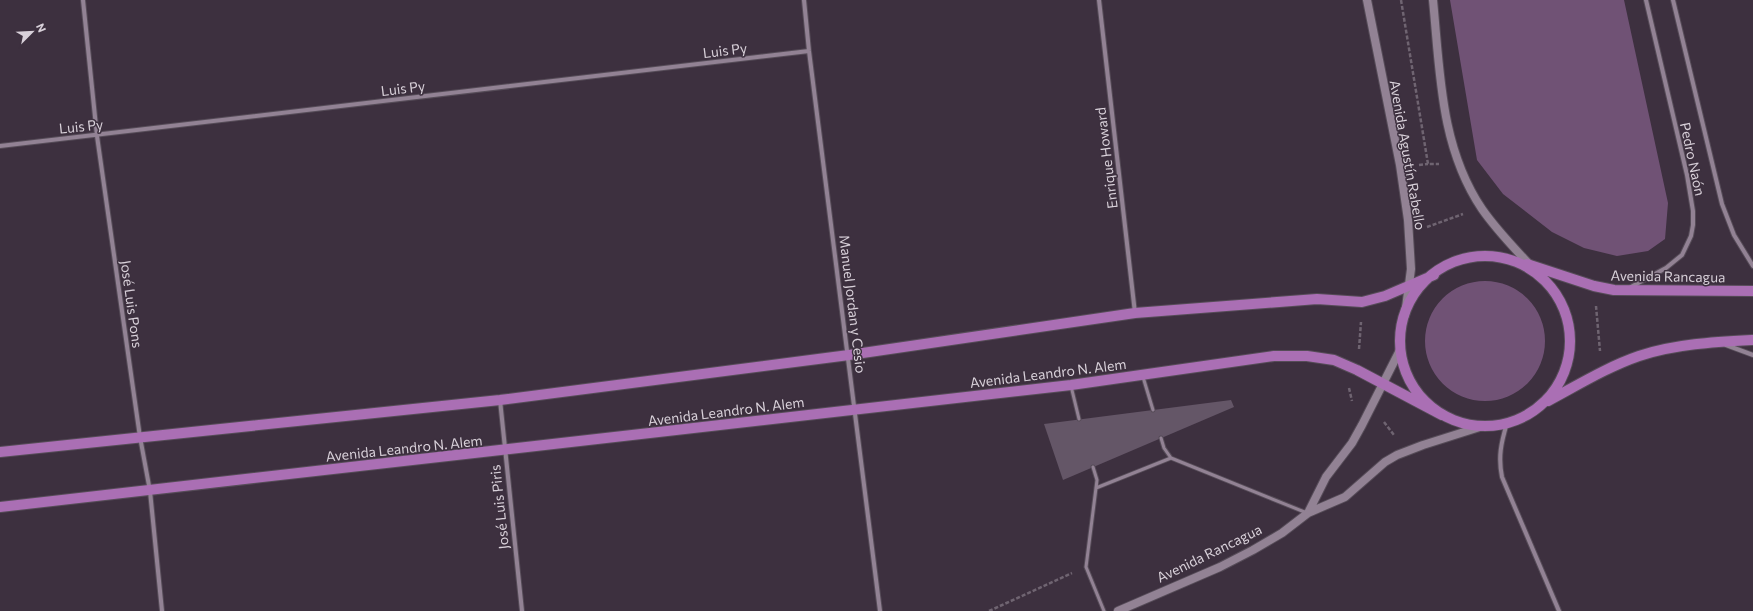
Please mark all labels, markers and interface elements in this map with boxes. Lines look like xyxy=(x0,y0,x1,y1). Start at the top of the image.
north arrow xyxy=(12,12,52,52)
text: N xyxy=(34,21,49,34)
street label: Luis Py xyxy=(702,39,748,61)
street label: Luis Py xyxy=(380,77,426,99)
street label: Avenida Agustín Rabello xyxy=(1386,79,1430,231)
street label: Enrique Howard xyxy=(1091,106,1121,210)
street label: Luis Py xyxy=(58,115,104,137)
street label: Pedro Naón xyxy=(1677,121,1709,197)
street label: Manuel Jordan y Cesio xyxy=(836,234,870,374)
street label: José Luis Pons xyxy=(117,259,147,349)
street label: Avenida Rancagua xyxy=(1610,266,1726,286)
street label: Avenida Leandro N. Alem xyxy=(969,355,1127,391)
street label: Avenida Leandro N. Alem xyxy=(647,393,805,429)
street label: Avenida Leandro N. Alem xyxy=(325,431,483,465)
street label: José Luis Piris xyxy=(486,464,512,550)
street label: Avenida Rancagua xyxy=(1154,520,1264,586)

